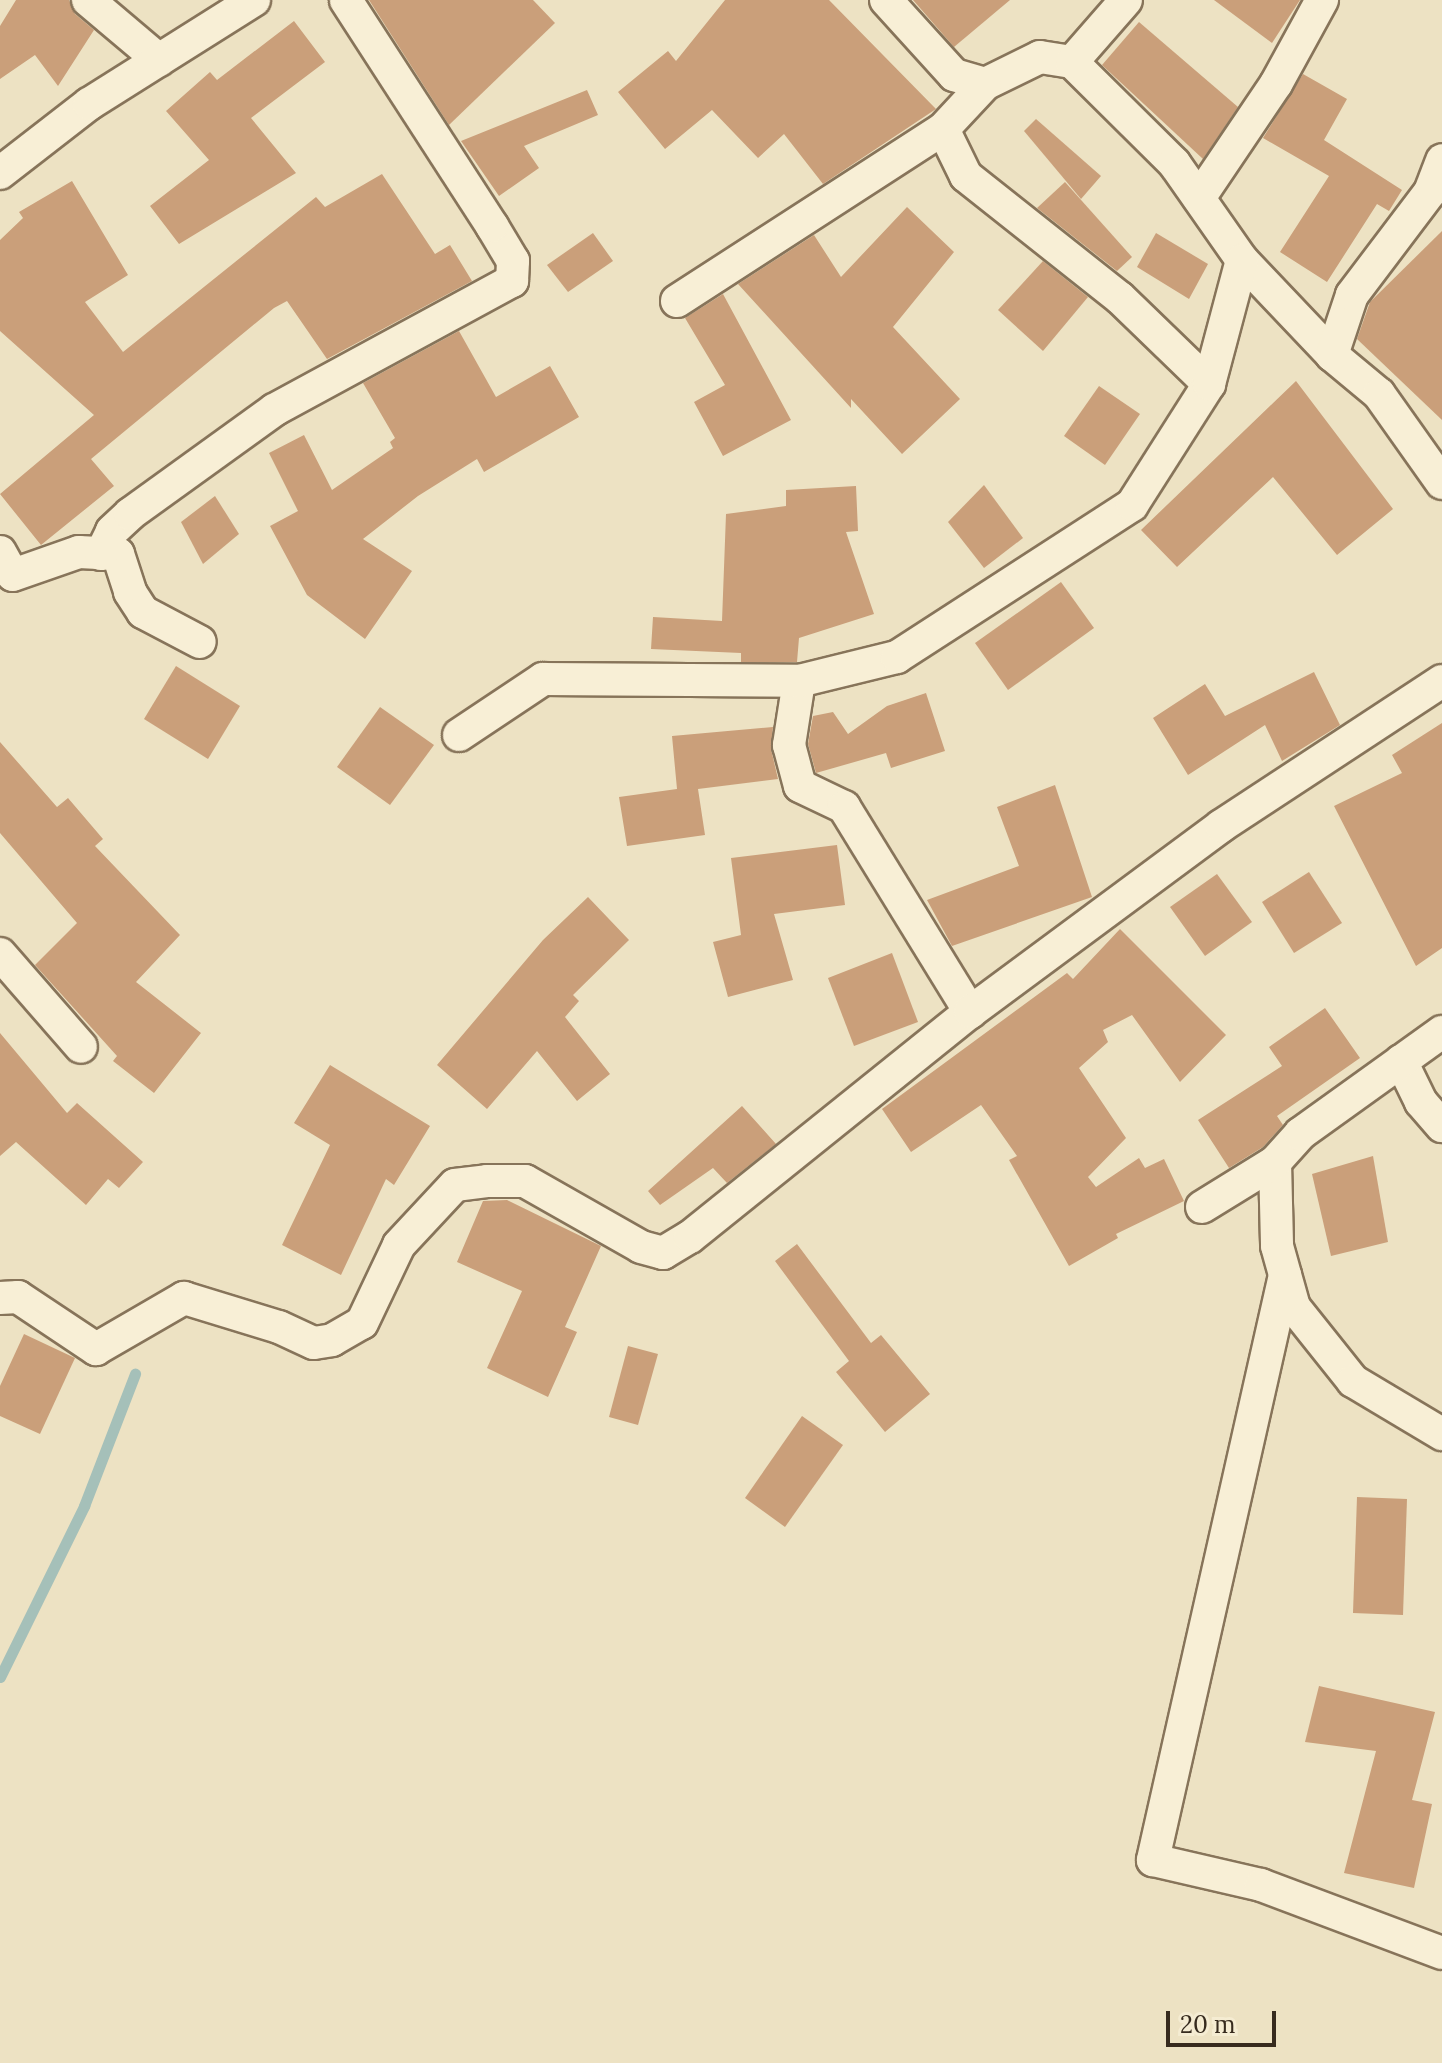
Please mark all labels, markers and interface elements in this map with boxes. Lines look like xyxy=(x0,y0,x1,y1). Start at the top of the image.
scale bar xyxy=(1170,1995,1280,2045)
text: 20 m xyxy=(1180,2009,1236,2040)

